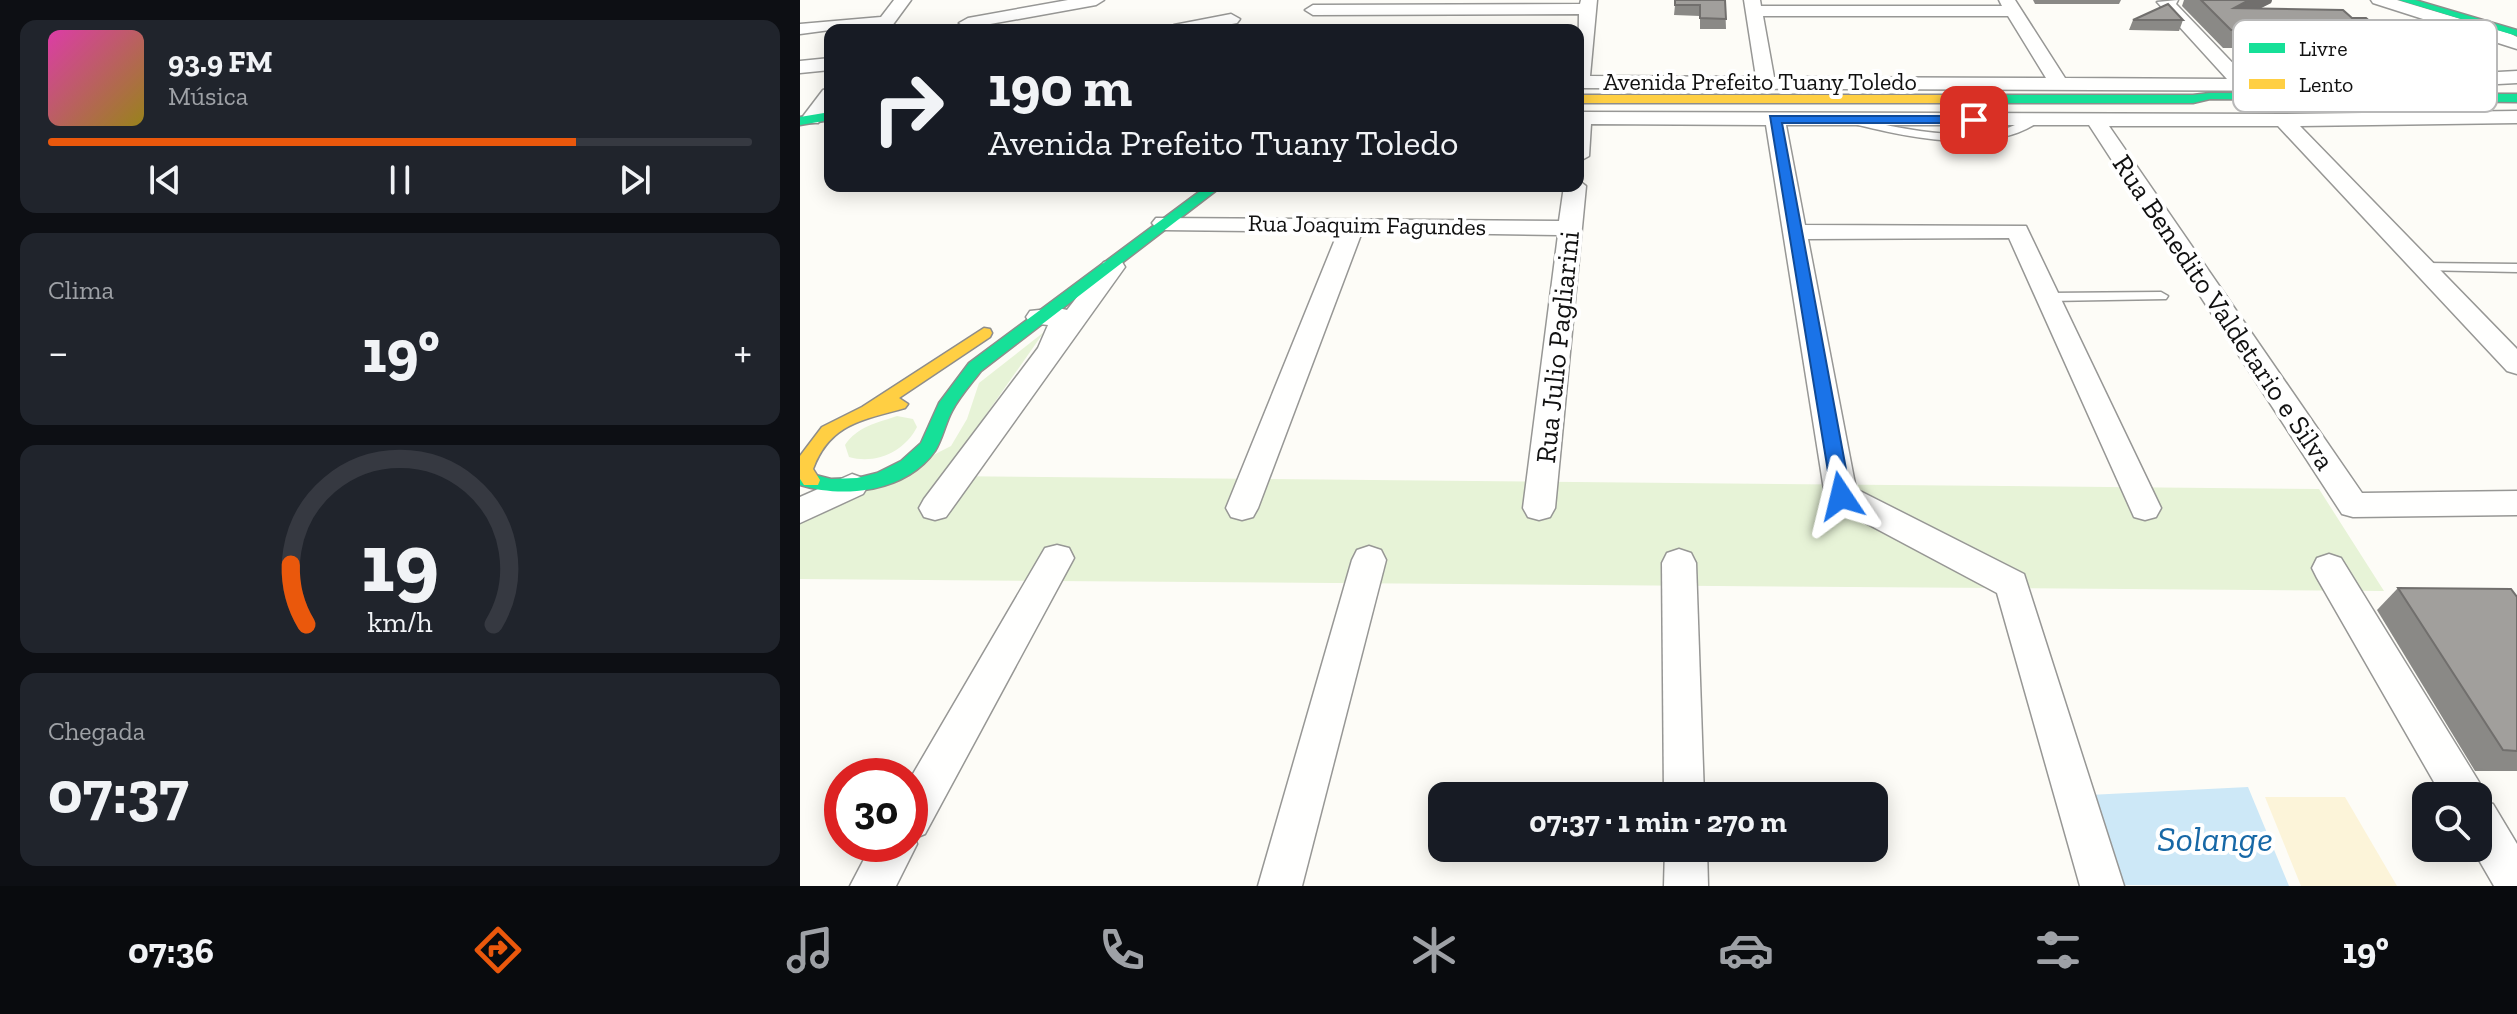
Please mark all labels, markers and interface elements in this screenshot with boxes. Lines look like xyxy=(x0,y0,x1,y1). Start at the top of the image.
legend xyxy=(2233,20,2497,112)
text: Livre xyxy=(2299,35,2348,62)
text: 93.9 FM xyxy=(168,44,273,80)
text: 190 m xyxy=(988,53,1132,120)
icon: right xyxy=(856,56,960,160)
street label: Avenida Prefeito Tuany Toledo xyxy=(1603,67,1917,96)
text: Lento xyxy=(2299,71,2353,98)
text: Música xyxy=(168,80,248,112)
pin xyxy=(1940,86,2008,154)
icon: arrive xyxy=(1952,98,1996,142)
text: Avenida Prefeito Tuany Toledo xyxy=(988,121,1459,164)
street label: Rua Benedito Valdetario e Silva xyxy=(2106,149,2342,476)
icon: previous xyxy=(143,158,187,202)
icon: pause xyxy=(378,158,422,202)
icon: next xyxy=(613,158,657,202)
street label: Rua Joaquim Fagundes xyxy=(1248,208,1486,241)
street label: Rua Julio Pagliarini xyxy=(1529,229,1586,465)
text: Clima xyxy=(48,274,114,306)
text: 19° xyxy=(362,315,440,387)
text: − xyxy=(48,325,69,378)
text: + xyxy=(733,325,752,378)
position arrow xyxy=(1799,454,1883,538)
text: 19 xyxy=(361,512,439,612)
text: km/h xyxy=(367,606,433,640)
text: Chegada xyxy=(48,715,145,747)
text: 07:37 xyxy=(48,756,189,828)
speed limit sign: 30 xyxy=(824,758,928,862)
map controls xyxy=(2412,782,2492,862)
button: search xyxy=(2412,782,2492,862)
text: 07:37 · 1 min · 270 m xyxy=(1529,804,1787,840)
water label: Solange xyxy=(2157,817,2273,860)
icon: directions xyxy=(470,922,526,978)
icon: music xyxy=(782,922,838,978)
icon: phone xyxy=(1094,922,1150,978)
icon: climate xyxy=(1406,922,1462,978)
icon: car xyxy=(1718,922,1774,978)
icon: filters xyxy=(2030,922,2086,978)
text: 07:36 xyxy=(128,929,214,972)
text: 19° xyxy=(2342,929,2389,972)

